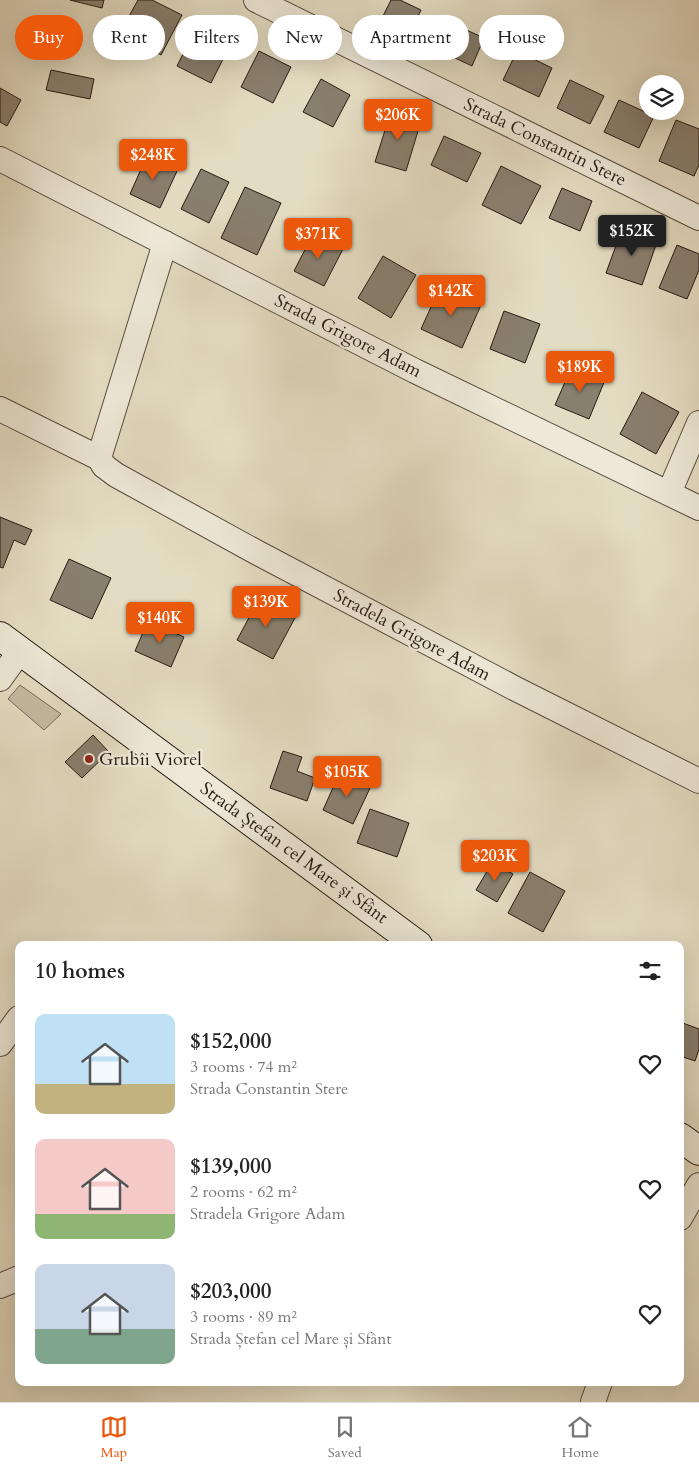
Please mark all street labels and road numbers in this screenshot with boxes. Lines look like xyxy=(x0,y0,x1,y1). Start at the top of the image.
street label: Strada Constantin Stere xyxy=(459,92,631,192)
street label: Strada Grigore Adam xyxy=(270,288,426,384)
street label: Stradela Grigore Adam xyxy=(329,583,496,687)
street label: Strada Ștefan cel Mare și Sfânt xyxy=(195,776,393,930)

